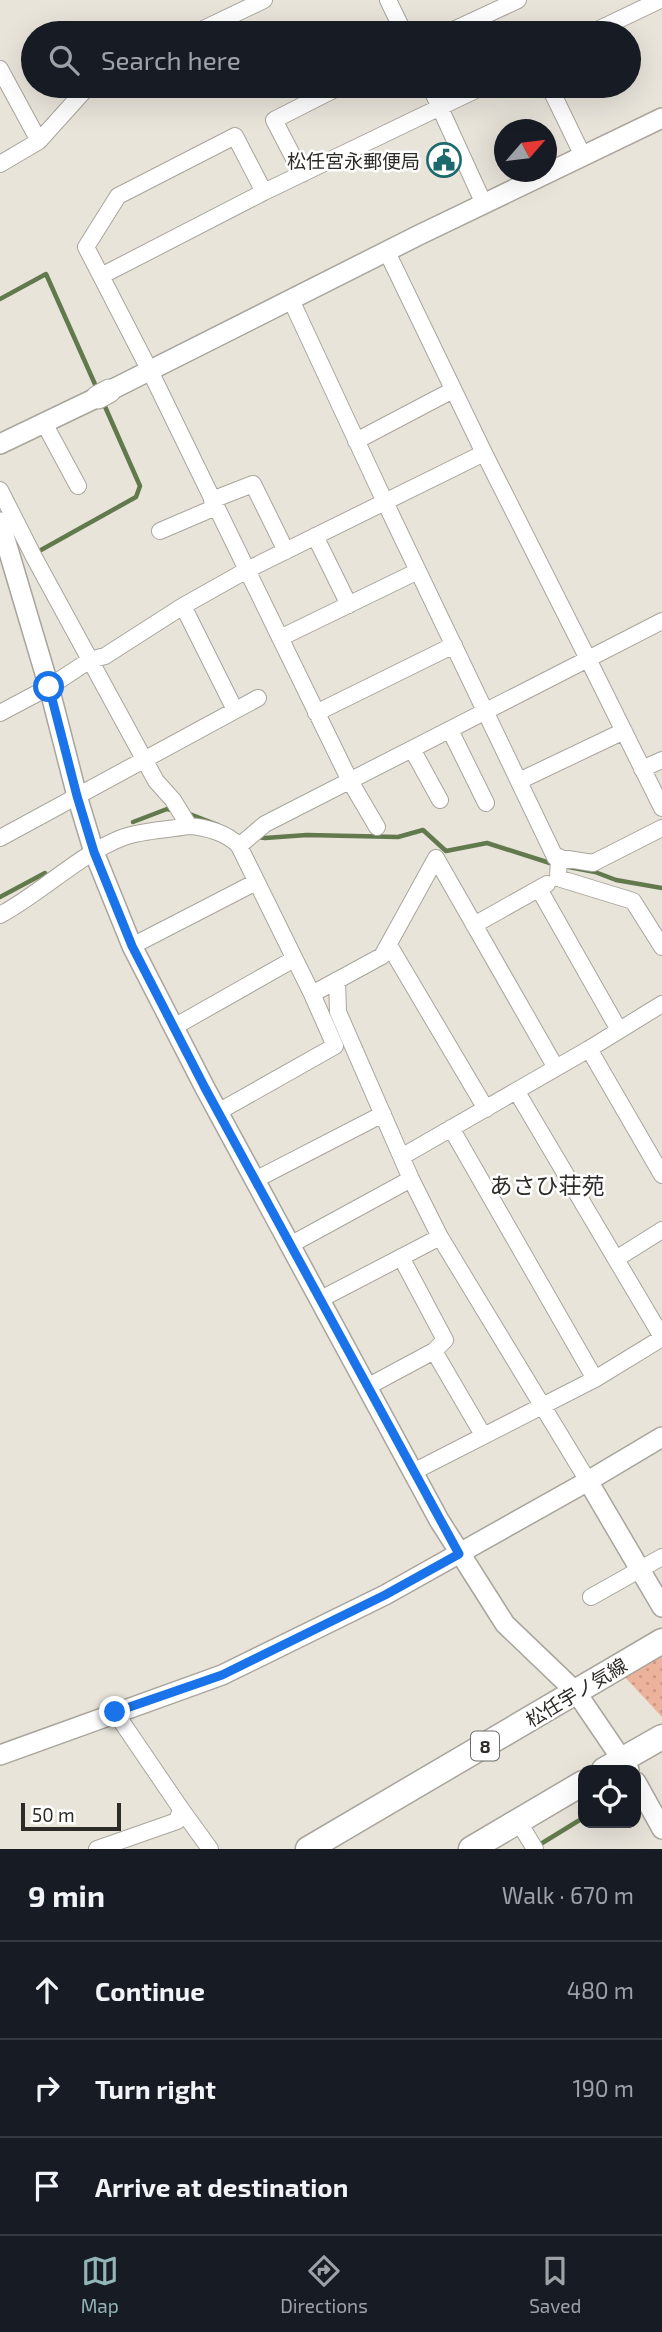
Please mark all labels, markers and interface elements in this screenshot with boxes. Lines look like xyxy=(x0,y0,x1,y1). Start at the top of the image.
search box xyxy=(21,21,641,98)
icon: search xyxy=(45,41,83,79)
text: Search here xyxy=(101,44,241,75)
north arrow xyxy=(494,119,557,182)
public building icon: 松任宮永郵便局 xyxy=(425,141,463,179)
place label: 松任宮永郵便局 xyxy=(287,149,420,172)
route start xyxy=(33,671,64,702)
district label: あさひ荘苑 xyxy=(490,1171,605,1199)
street label: 松任宇ノ気線 xyxy=(521,1653,631,1731)
route end xyxy=(99,1696,130,1727)
road number: 8 xyxy=(471,1731,499,1760)
map controls xyxy=(578,1765,641,1828)
button: locate xyxy=(578,1765,641,1828)
scale bar xyxy=(21,1800,121,1832)
text: 50 m xyxy=(32,1803,75,1826)
text: 9 min xyxy=(28,1877,105,1913)
text: Walk · 670 m xyxy=(502,1881,634,1909)
icon: ahead xyxy=(28,1971,66,2009)
text: Continue xyxy=(95,1975,205,2006)
text: 480 m xyxy=(567,1976,634,2004)
icon: right xyxy=(28,2069,66,2107)
text: Turn right xyxy=(95,2073,216,2104)
text: 190 m xyxy=(573,2074,634,2102)
icon: arrive xyxy=(28,2167,66,2205)
text: Arrive at destination xyxy=(95,2171,348,2202)
tab: Map xyxy=(81,2252,119,2317)
tab: Directions xyxy=(280,2252,368,2317)
tab: Saved xyxy=(529,2252,581,2317)

